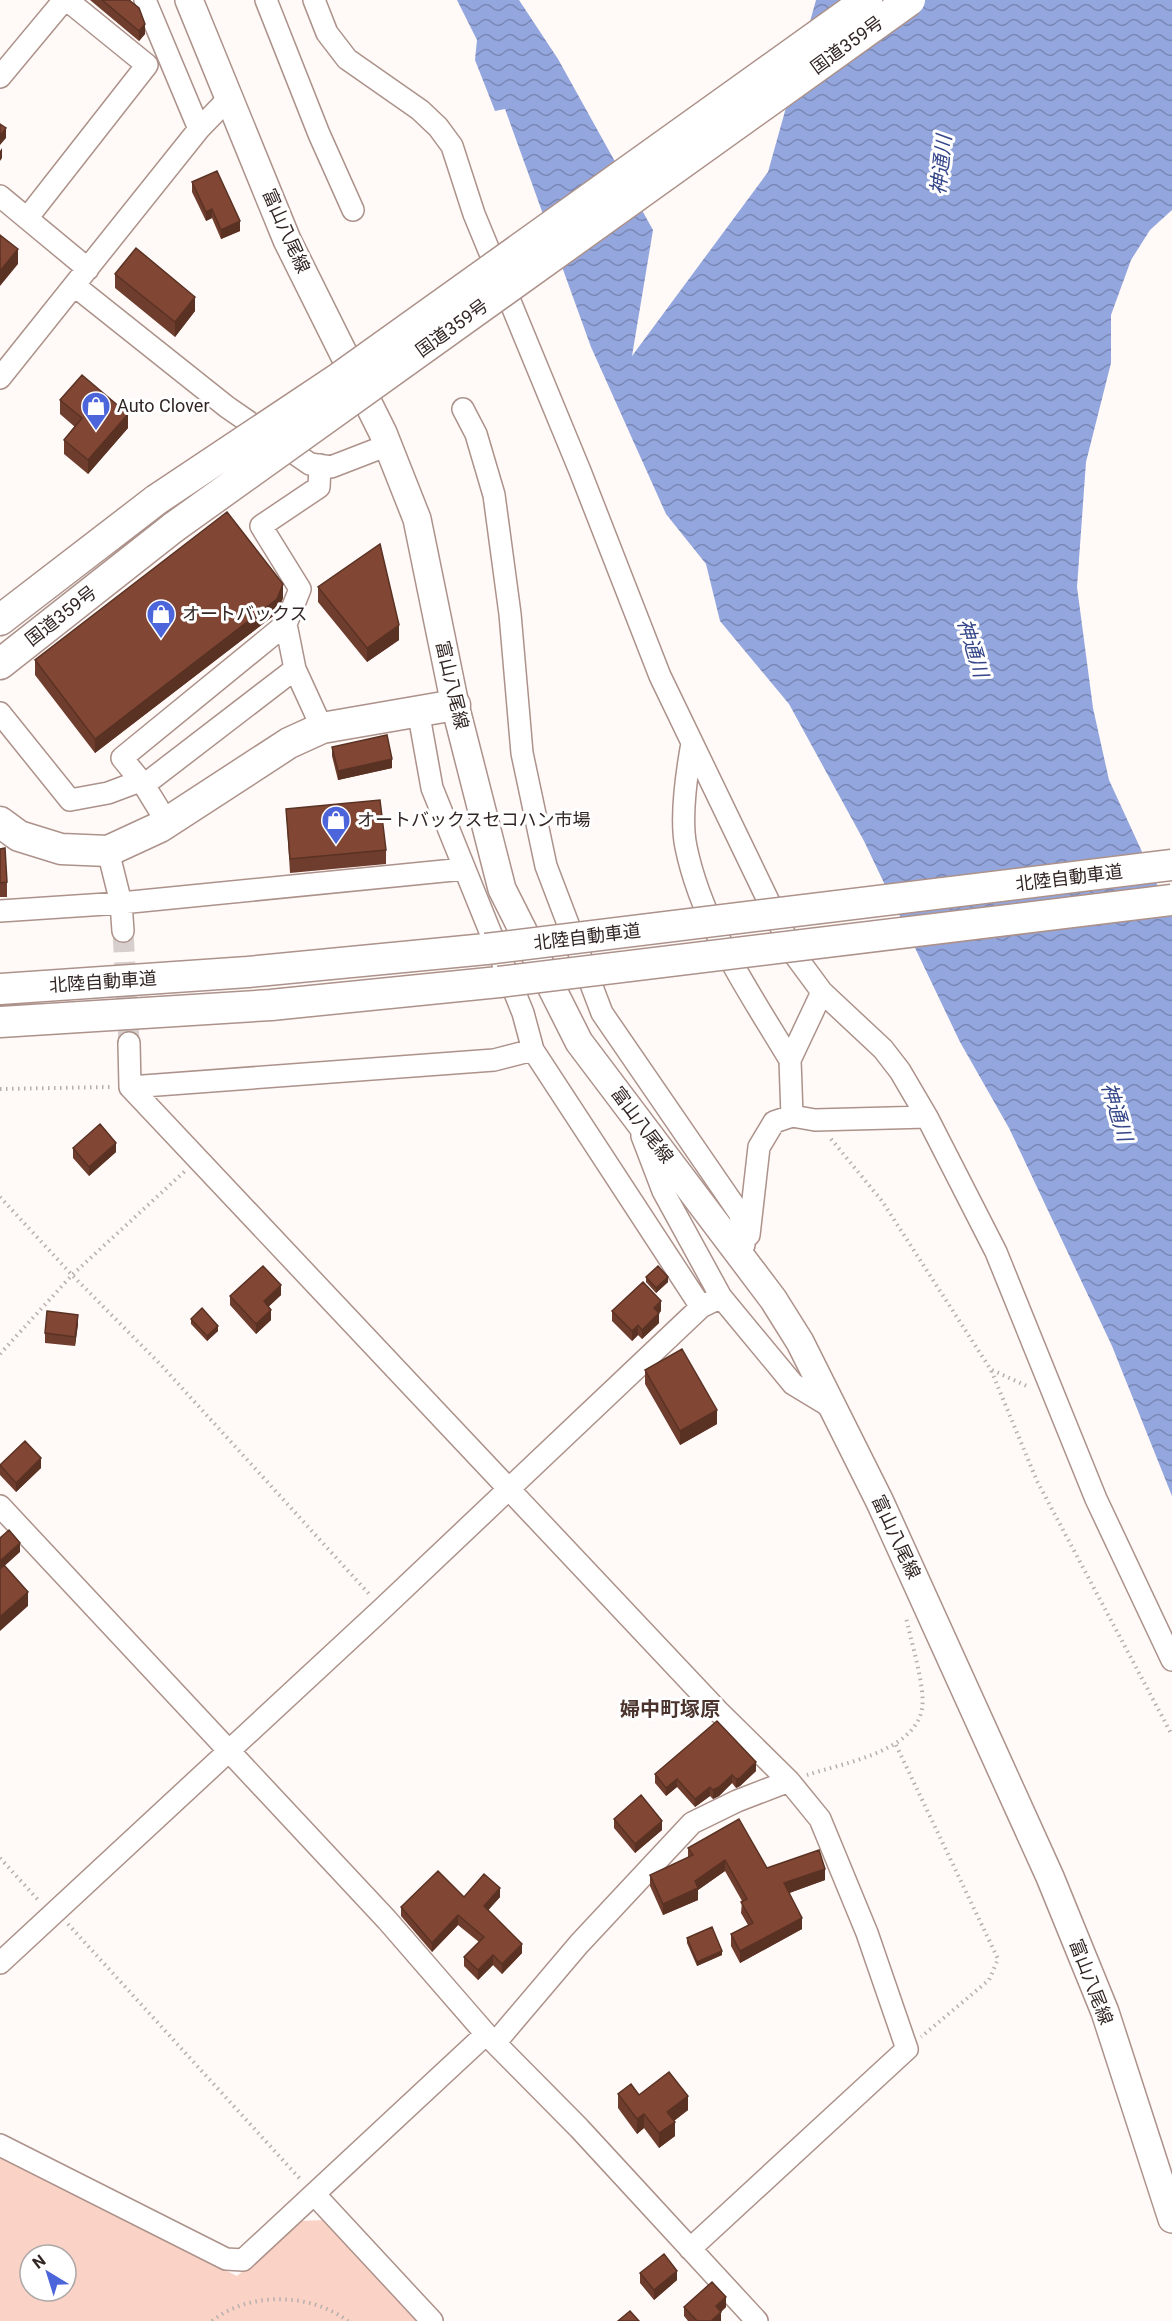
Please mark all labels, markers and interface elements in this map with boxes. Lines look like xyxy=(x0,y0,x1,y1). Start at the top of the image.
street label: 国道359号 xyxy=(806,11,887,78)
water label: 神通川 xyxy=(926,132,956,196)
street label: 富山八尾線 xyxy=(259,185,314,276)
street label: 国道359号 xyxy=(411,294,492,361)
shop icon: Auto Clover xyxy=(80,390,112,432)
place label: Auto Clover xyxy=(117,395,210,416)
street label: 国道359号 xyxy=(21,581,100,650)
shop icon: オートバックス xyxy=(145,598,177,640)
place label: オートバックス xyxy=(182,603,307,624)
water label: 神通川 xyxy=(953,616,994,682)
street label: 富山八尾線 xyxy=(432,639,473,731)
shop icon: オートバックスセコハン市場 xyxy=(320,804,352,846)
place label: オートバックスセコハン市場 xyxy=(357,809,590,830)
street label: 北陸自動車道 xyxy=(1014,861,1124,895)
street label: 北陸自動車道 xyxy=(532,920,642,954)
street label: 北陸自動車道 xyxy=(48,967,158,996)
water label: 神通川 xyxy=(1097,1080,1138,1146)
street label: 富山八尾線 xyxy=(607,1082,678,1167)
street label: 富山八尾線 xyxy=(868,1492,925,1582)
district label: 婦中町塚原 xyxy=(620,1697,720,1721)
street label: 富山八尾線 xyxy=(1066,1936,1117,2028)
north arrow xyxy=(18,2243,78,2303)
text: N xyxy=(29,2251,49,2273)

